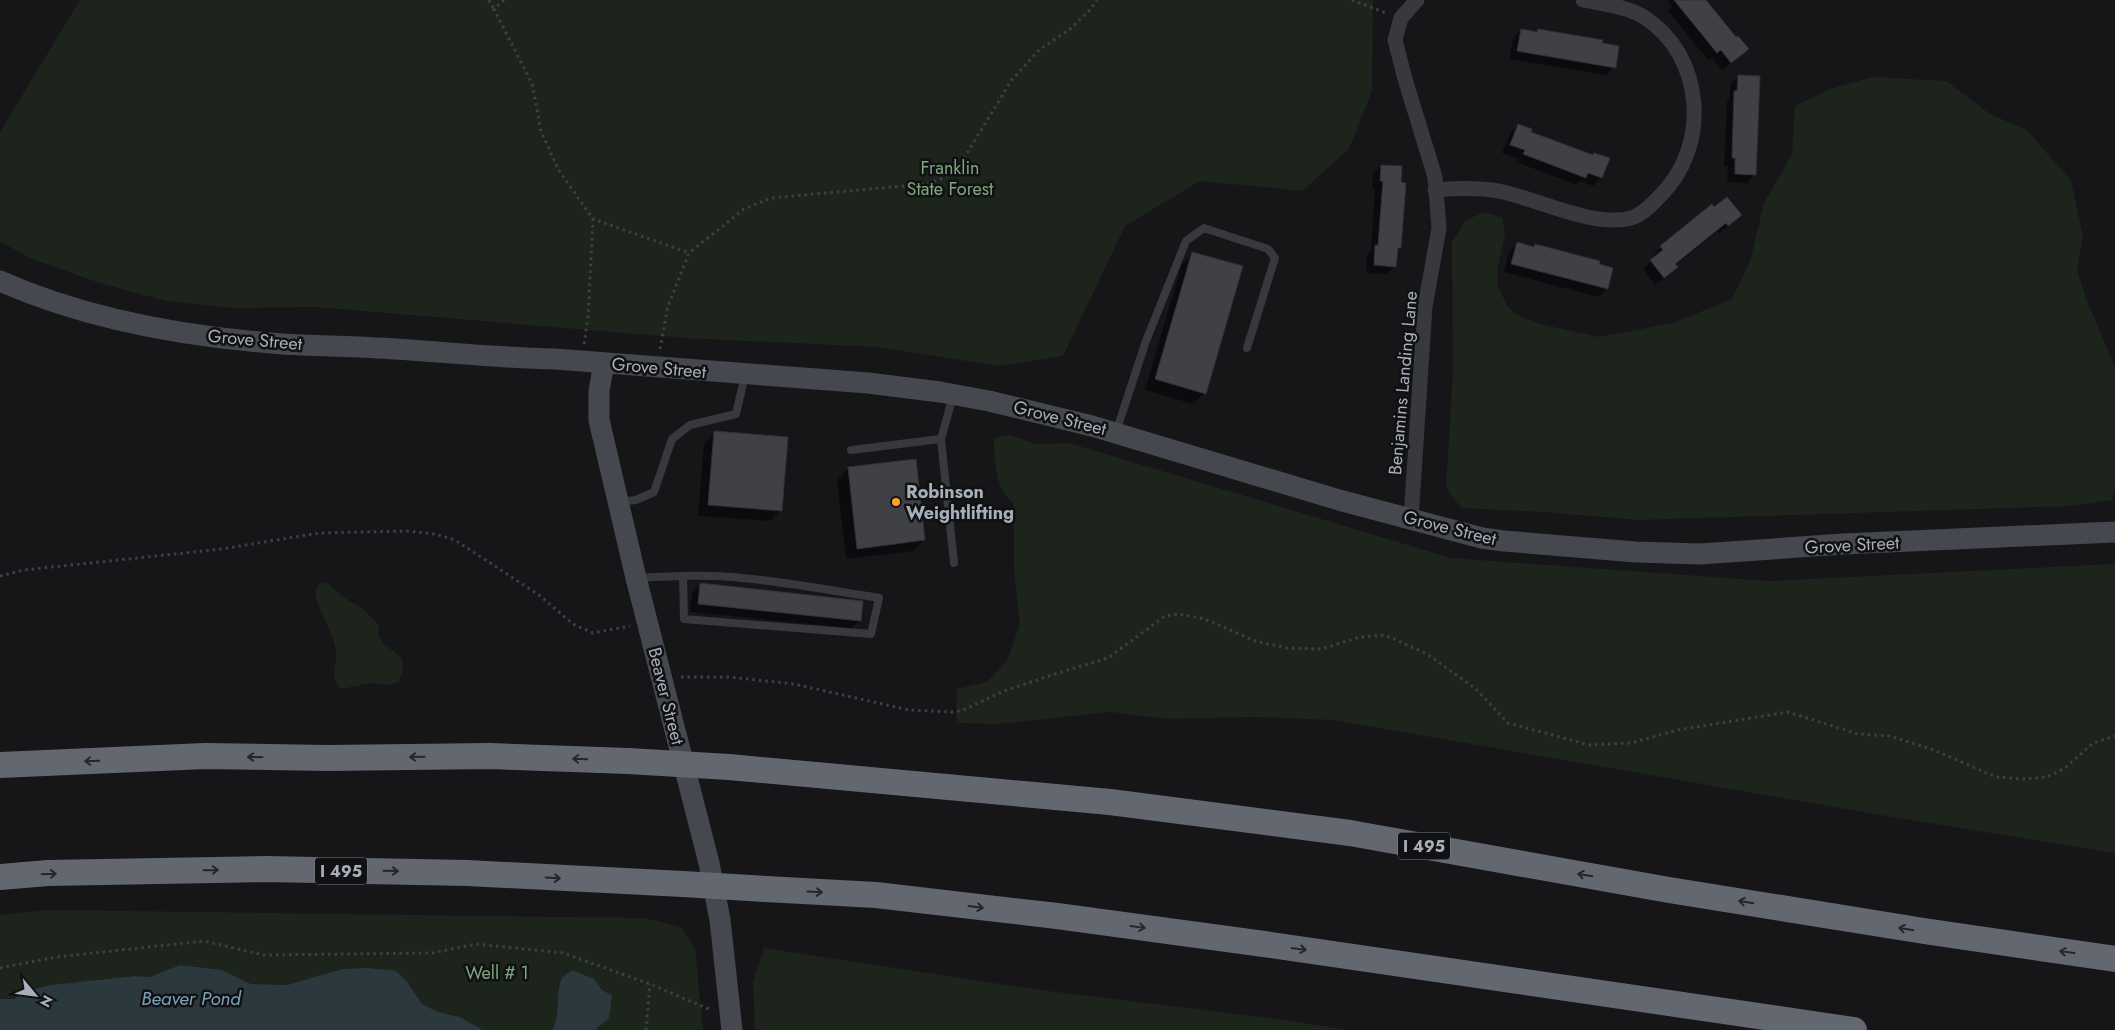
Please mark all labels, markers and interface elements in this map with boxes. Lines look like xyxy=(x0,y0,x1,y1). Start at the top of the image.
park label: Franklin State Forest xyxy=(907,155,994,202)
street label: Benjamins Landing Lane xyxy=(1382,290,1424,476)
street label: Grove Street xyxy=(207,323,304,357)
street label: Grove Street xyxy=(611,351,708,385)
street label: Grove Street xyxy=(1011,394,1110,442)
place label: Robinson Weightlifting xyxy=(906,479,1014,526)
marker: Robinson Weightlifting xyxy=(890,496,902,508)
street label: Grove Street xyxy=(1401,504,1500,552)
street label: Grove Street xyxy=(1804,530,1901,560)
street label: Beaver Street xyxy=(641,645,691,748)
one-way arrow xyxy=(247,752,264,762)
one-way arrow xyxy=(410,752,426,761)
one-way arrow xyxy=(572,754,588,764)
one-way arrow xyxy=(85,756,101,766)
road number: I 495 xyxy=(1398,832,1450,859)
road number: I 495 xyxy=(315,858,367,884)
one-way arrow xyxy=(202,865,219,875)
one-way arrow xyxy=(383,867,399,876)
one-way arrow xyxy=(40,869,56,878)
one-way arrow xyxy=(1578,870,1594,880)
one-way arrow xyxy=(545,873,561,882)
one-way arrow xyxy=(806,887,822,896)
one-way arrow xyxy=(1738,897,1754,907)
one-way arrow xyxy=(968,902,984,912)
one-way arrow xyxy=(1129,922,1145,932)
one-way arrow xyxy=(1898,923,1914,933)
one-way arrow xyxy=(1290,945,1306,955)
one-way arrow xyxy=(2059,947,2075,957)
park label: Well # 1 xyxy=(465,960,529,986)
north arrow xyxy=(10,970,60,1020)
water label: Beaver Pond xyxy=(141,985,242,1012)
text: N xyxy=(35,992,58,1011)

